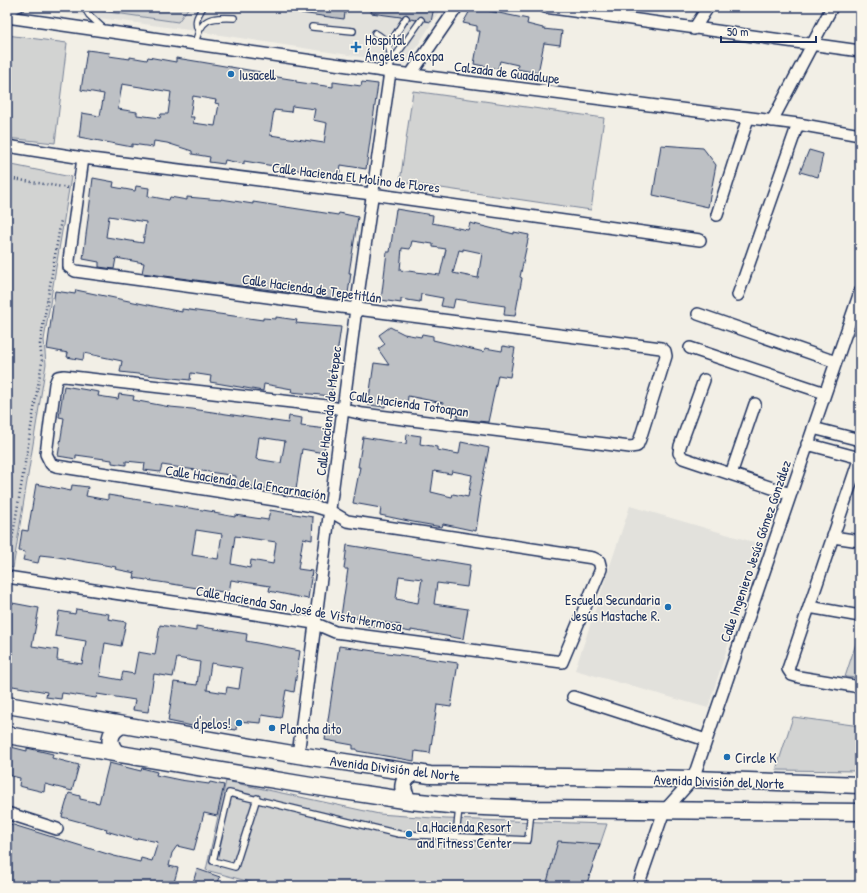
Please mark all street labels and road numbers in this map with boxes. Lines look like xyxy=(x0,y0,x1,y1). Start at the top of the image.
street label: Calzada de Guadalupe xyxy=(453,56,561,89)
street label: Calle Hacienda El Molino de Flores xyxy=(271,157,441,197)
street label: Calle Hacienda de Tepetitlán xyxy=(241,269,383,308)
street label: Calle Hacienda de Metepec xyxy=(311,345,346,477)
street label: Calle Hacienda Totoapan xyxy=(348,385,470,422)
street label: Calle Ingeniero Jesús Gómez González xyxy=(715,458,796,645)
street label: Calle Hacienda de la Encarnación xyxy=(164,460,328,504)
street label: Calle Hacienda San José de Vista Hermosa xyxy=(195,581,404,636)
street label: Avenida División del Norte xyxy=(329,751,461,785)
street label: Avenida División del Norte xyxy=(653,769,785,793)

